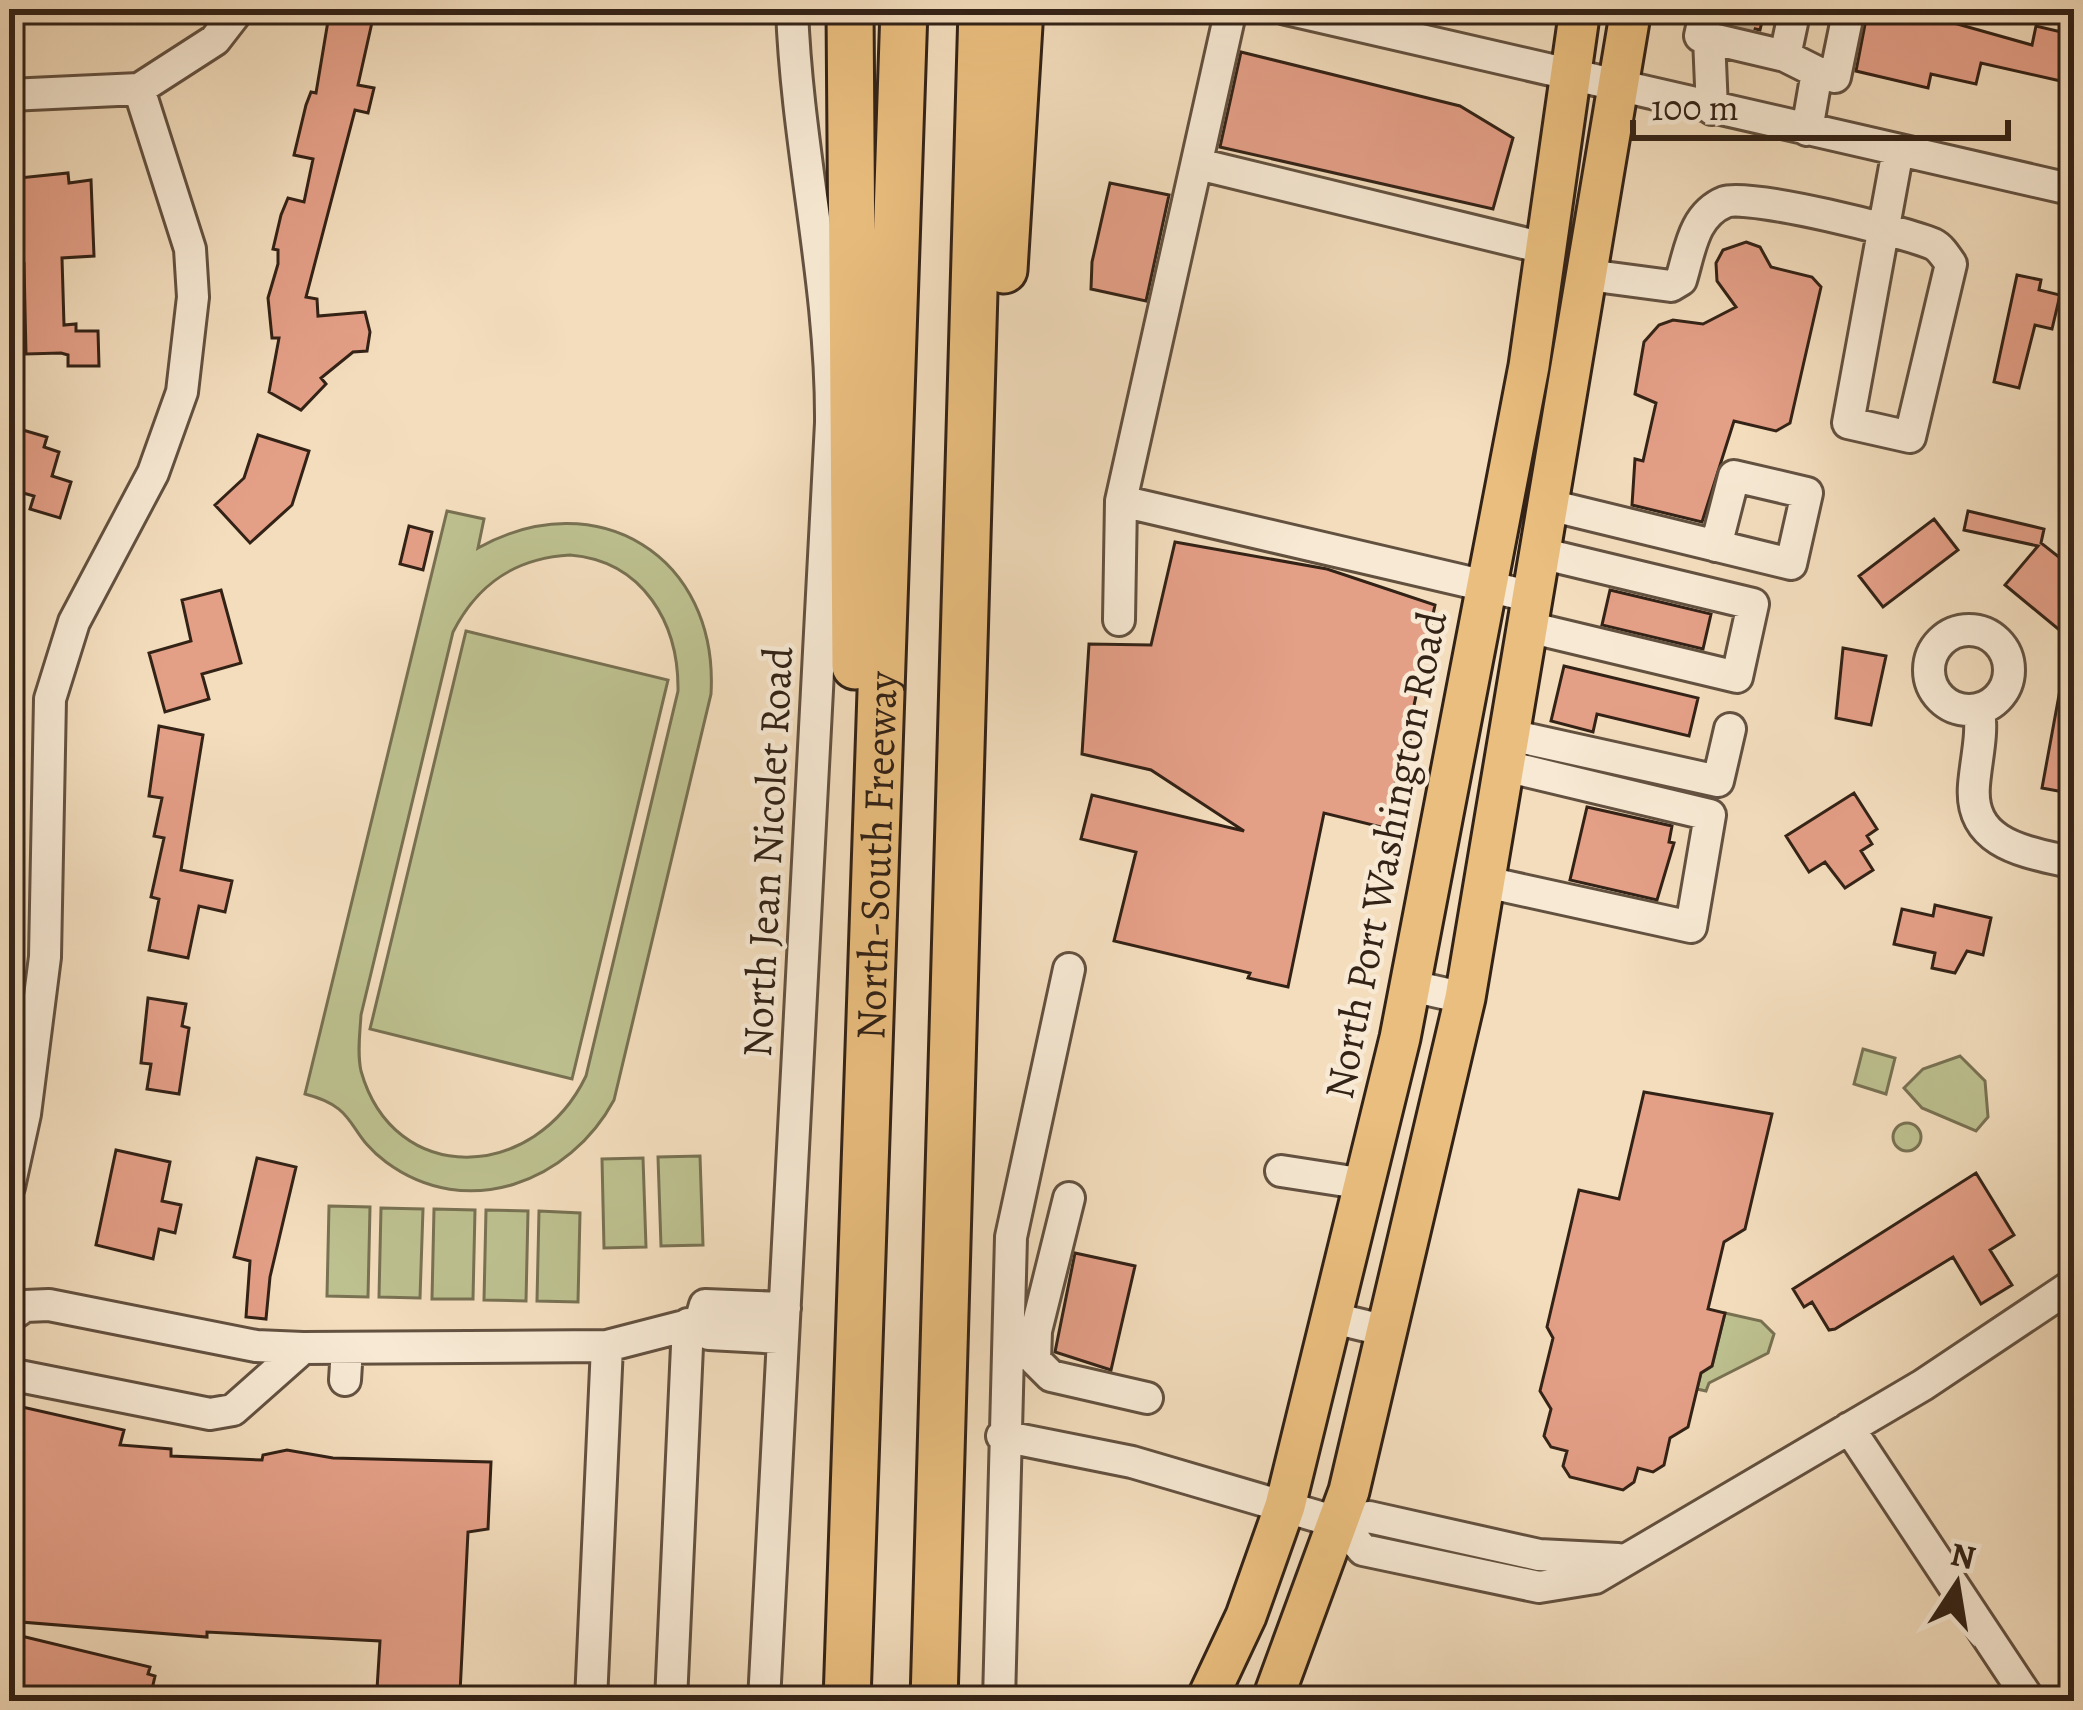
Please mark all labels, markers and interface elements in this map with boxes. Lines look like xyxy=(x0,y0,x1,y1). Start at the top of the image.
scale bar xyxy=(1633,66,2008,140)
text: 100 m xyxy=(1651,83,1739,132)
street label: North Port Washington Road xyxy=(1310,606,1460,1104)
street label: North Jean Nicolet Road xyxy=(728,645,806,1059)
street label: North-South Freeway xyxy=(841,669,910,1041)
north arrow xyxy=(1897,1524,2017,1644)
text: N xyxy=(1947,1531,1980,1580)

